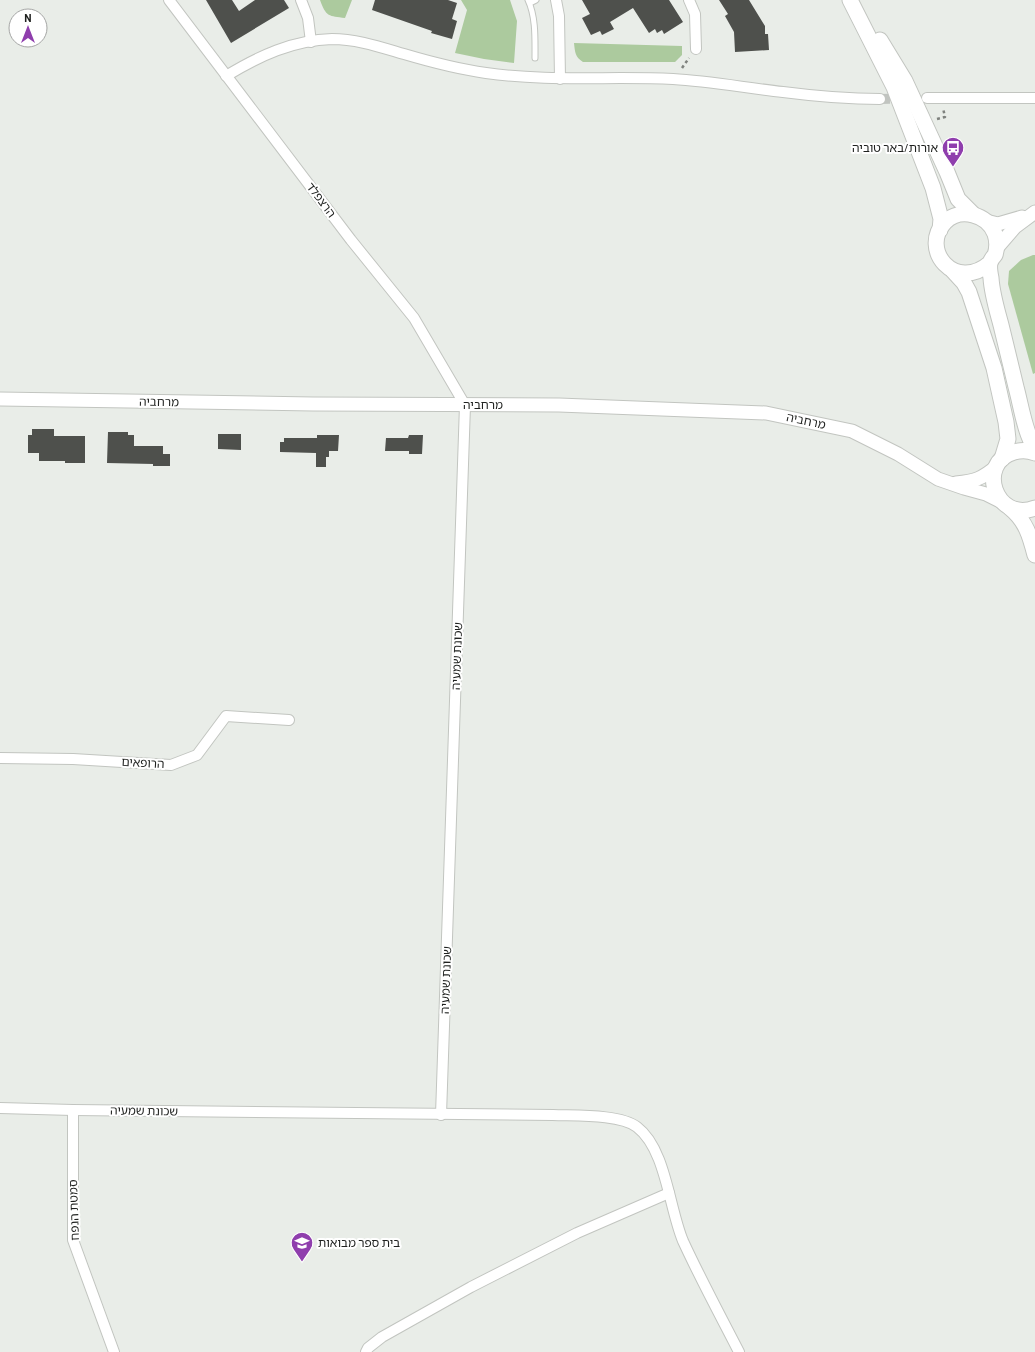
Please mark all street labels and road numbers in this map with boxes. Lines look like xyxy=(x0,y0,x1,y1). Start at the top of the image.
street label: הרצפלד xyxy=(304,179,339,220)
street label: מרחביה xyxy=(139,394,179,408)
street label: מרחביה xyxy=(463,397,503,411)
street label: מרחביה xyxy=(785,409,827,431)
street label: שכונת שמעיה xyxy=(448,622,464,690)
street label: הרופאים xyxy=(121,754,165,770)
street label: שכונת שמעיה xyxy=(437,946,453,1014)
street label: שכונת שמעיה xyxy=(110,1102,178,1118)
street label: סמטת הנפח xyxy=(65,1179,81,1241)

